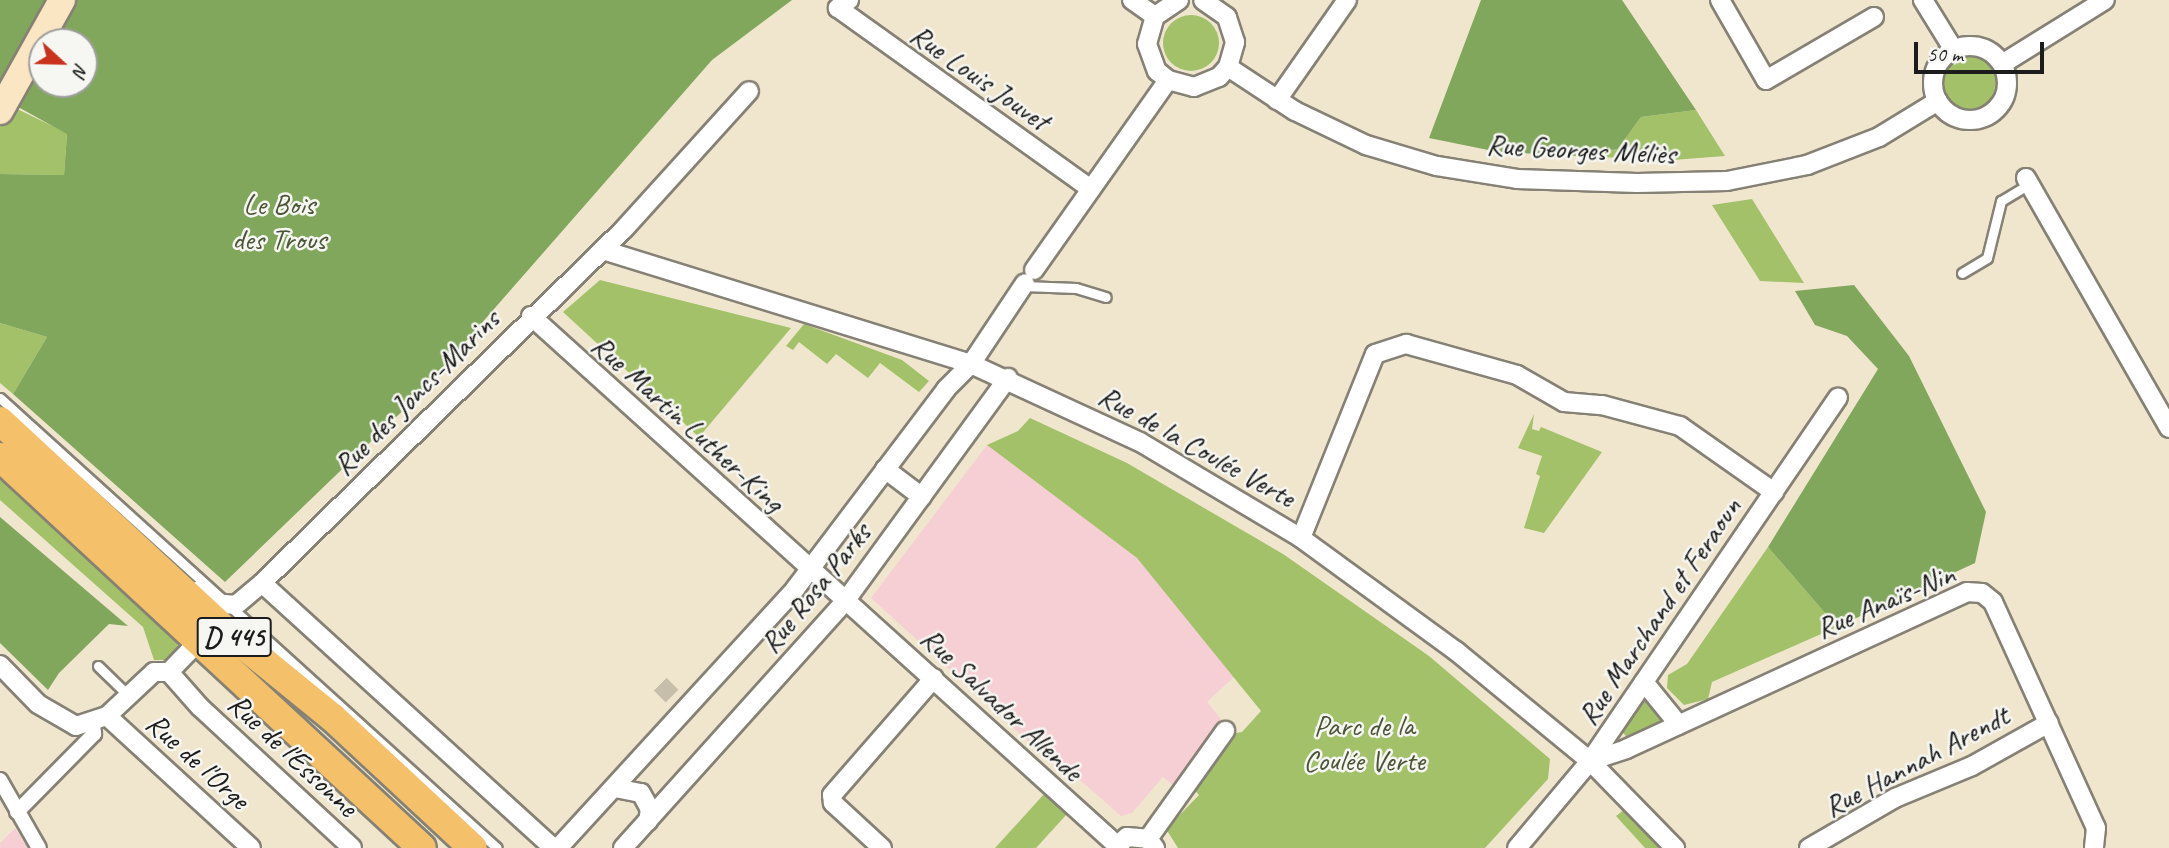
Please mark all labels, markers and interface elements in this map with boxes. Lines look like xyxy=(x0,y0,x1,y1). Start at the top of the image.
street label: Rue Louis Jouvet xyxy=(904,16,1056,138)
north arrow xyxy=(28,28,98,98)
scale bar xyxy=(1917,28,2046,72)
text: 50 m xyxy=(1927,41,1963,67)
text: N xyxy=(67,60,94,80)
street label: Rue Georges Méliès xyxy=(1486,126,1676,172)
park label: Le Bois des Trous xyxy=(232,186,326,256)
street label: Rue des Joncs-Marins xyxy=(325,301,507,483)
street label: Rue Martin Luther-King xyxy=(584,327,792,519)
street label: Rue de la Coulée Verte xyxy=(1092,377,1302,515)
street label: Rue Marchand et Feraoun xyxy=(1570,491,1748,731)
street label: Rue Rosa Parks xyxy=(752,516,878,660)
street label: Rue Anaïs-Nin xyxy=(1810,556,1960,646)
road number: D 445 xyxy=(196,612,272,662)
street label: Rue Salvador Allende xyxy=(914,620,1090,788)
street label: Rue de l'Essonne xyxy=(221,686,365,824)
street label: Rue Hannah Arendt xyxy=(1818,697,2014,825)
street label: Rue de l'Orge xyxy=(139,705,257,817)
park label: Parc de la Coulée Verte xyxy=(1303,707,1425,778)

